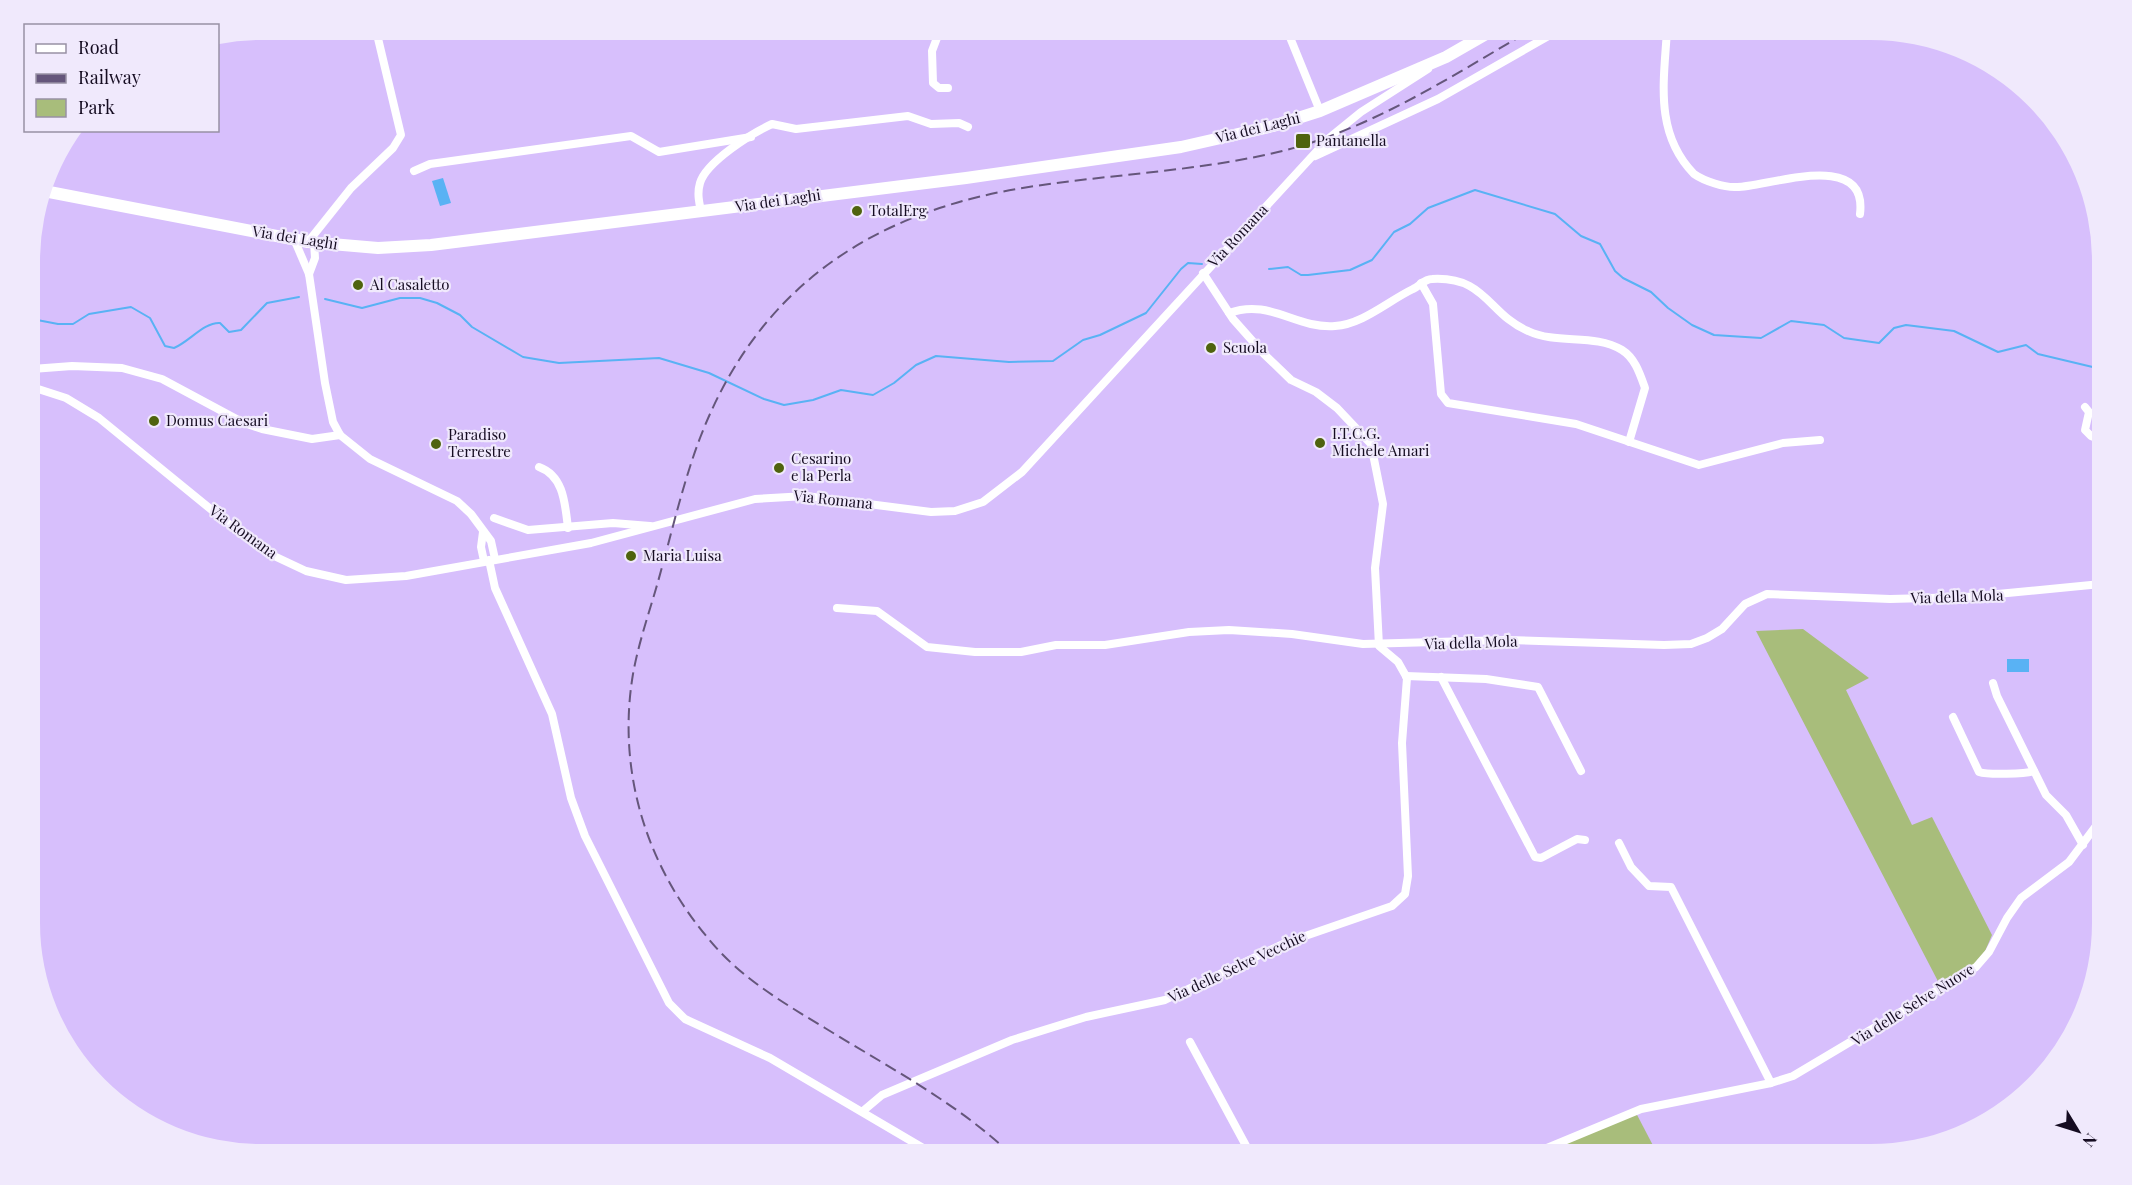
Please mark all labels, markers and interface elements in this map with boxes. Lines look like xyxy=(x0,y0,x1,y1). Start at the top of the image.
legend xyxy=(24,24,219,132)
text: Road xyxy=(78,35,119,59)
text: Railway xyxy=(78,65,141,89)
text: Park xyxy=(78,95,115,119)
street label: Via dei Laghi xyxy=(1212,107,1303,147)
place label: Pantanella xyxy=(1316,130,1387,150)
marker: Pantanella xyxy=(1294,132,1312,150)
street label: Via dei Laghi xyxy=(733,184,823,216)
street label: Via Romana xyxy=(1202,199,1272,272)
place label: TotalErg xyxy=(869,200,927,220)
marker: TotalErg xyxy=(850,204,864,218)
street label: Via dei Laghi xyxy=(250,220,340,254)
place label: Al Casaletto xyxy=(369,274,449,294)
marker: Al Casaletto xyxy=(351,278,365,292)
place label: Scuola xyxy=(1223,337,1267,357)
marker: Scuola xyxy=(1204,341,1218,355)
place label: Domus Caesari xyxy=(166,410,269,430)
marker: Domus Caesari xyxy=(147,414,161,428)
place label: I.T.C.G. Michele Amari xyxy=(1332,423,1430,460)
place label: Paradiso Terrestre xyxy=(448,424,511,461)
marker: I.T.C.G. Michele Amari xyxy=(1313,436,1327,450)
marker: Paradiso Terrestre xyxy=(429,437,443,451)
place label: Cesarino e la Perla xyxy=(791,448,852,485)
marker: Cesarino e la Perla xyxy=(772,461,786,475)
street label: Via Romana xyxy=(791,485,874,513)
street label: Via Romana xyxy=(205,499,282,563)
place label: Maria Luisa xyxy=(643,545,722,565)
marker: Maria Luisa xyxy=(624,549,638,563)
street label: Via della Mola xyxy=(1909,584,2004,608)
street label: Via della Mola xyxy=(1423,630,1518,654)
street label: Via delle Selve Vecchie xyxy=(1163,925,1309,1007)
street label: Via delle Selve Nuove xyxy=(1847,958,1978,1051)
north arrow xyxy=(2048,1101,2108,1161)
text: N xyxy=(2078,1130,2102,1152)

